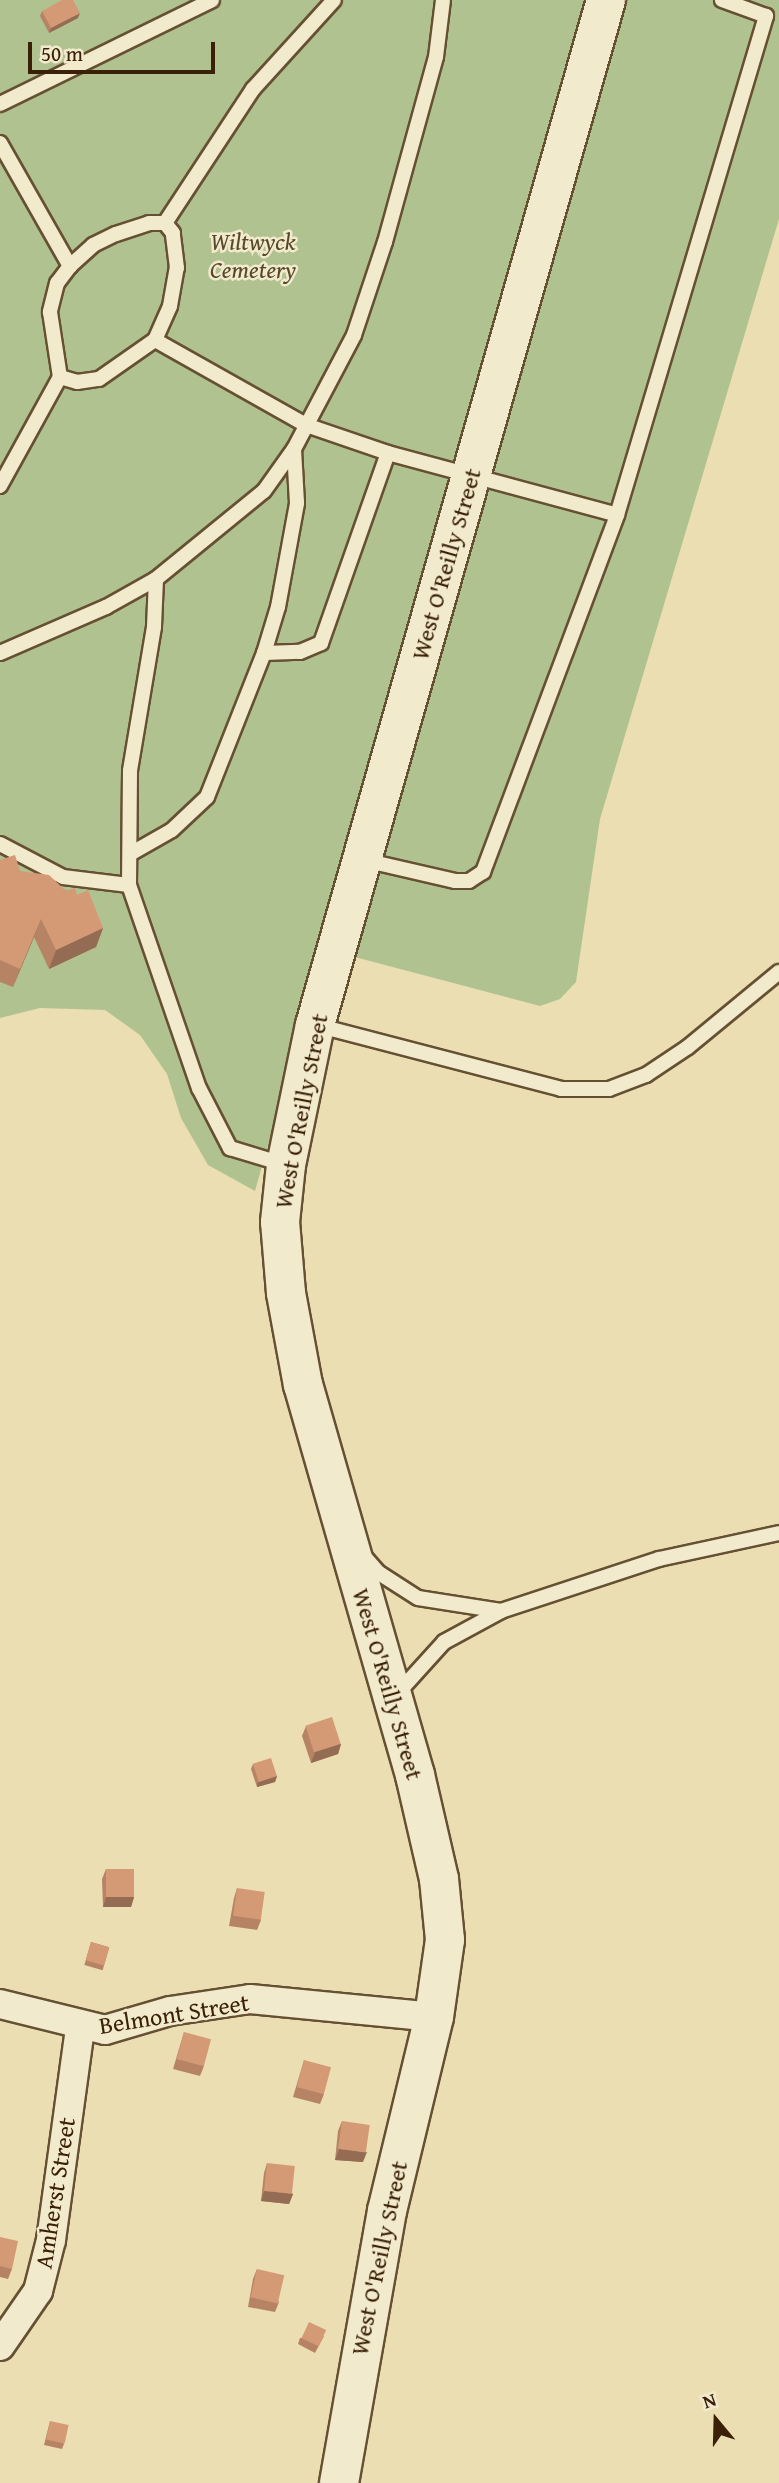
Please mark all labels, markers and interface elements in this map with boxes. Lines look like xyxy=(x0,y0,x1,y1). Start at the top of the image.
scale bar xyxy=(32,28,219,72)
text: 50 m xyxy=(41,38,83,69)
park label: Wiltwyck Cemetery xyxy=(210,228,296,284)
street label: West O'Reilly Street xyxy=(405,465,487,663)
street label: West O'Reilly Street xyxy=(268,1011,334,1211)
street label: West O'Reilly Street xyxy=(347,1585,429,1783)
street label: Belmont Street xyxy=(97,1988,251,2040)
street label: Amherst Street xyxy=(29,2115,81,2271)
street label: West O'Reilly Street xyxy=(344,2158,414,2358)
north arrow xyxy=(681,2385,751,2455)
text: N xyxy=(699,2385,720,2415)

